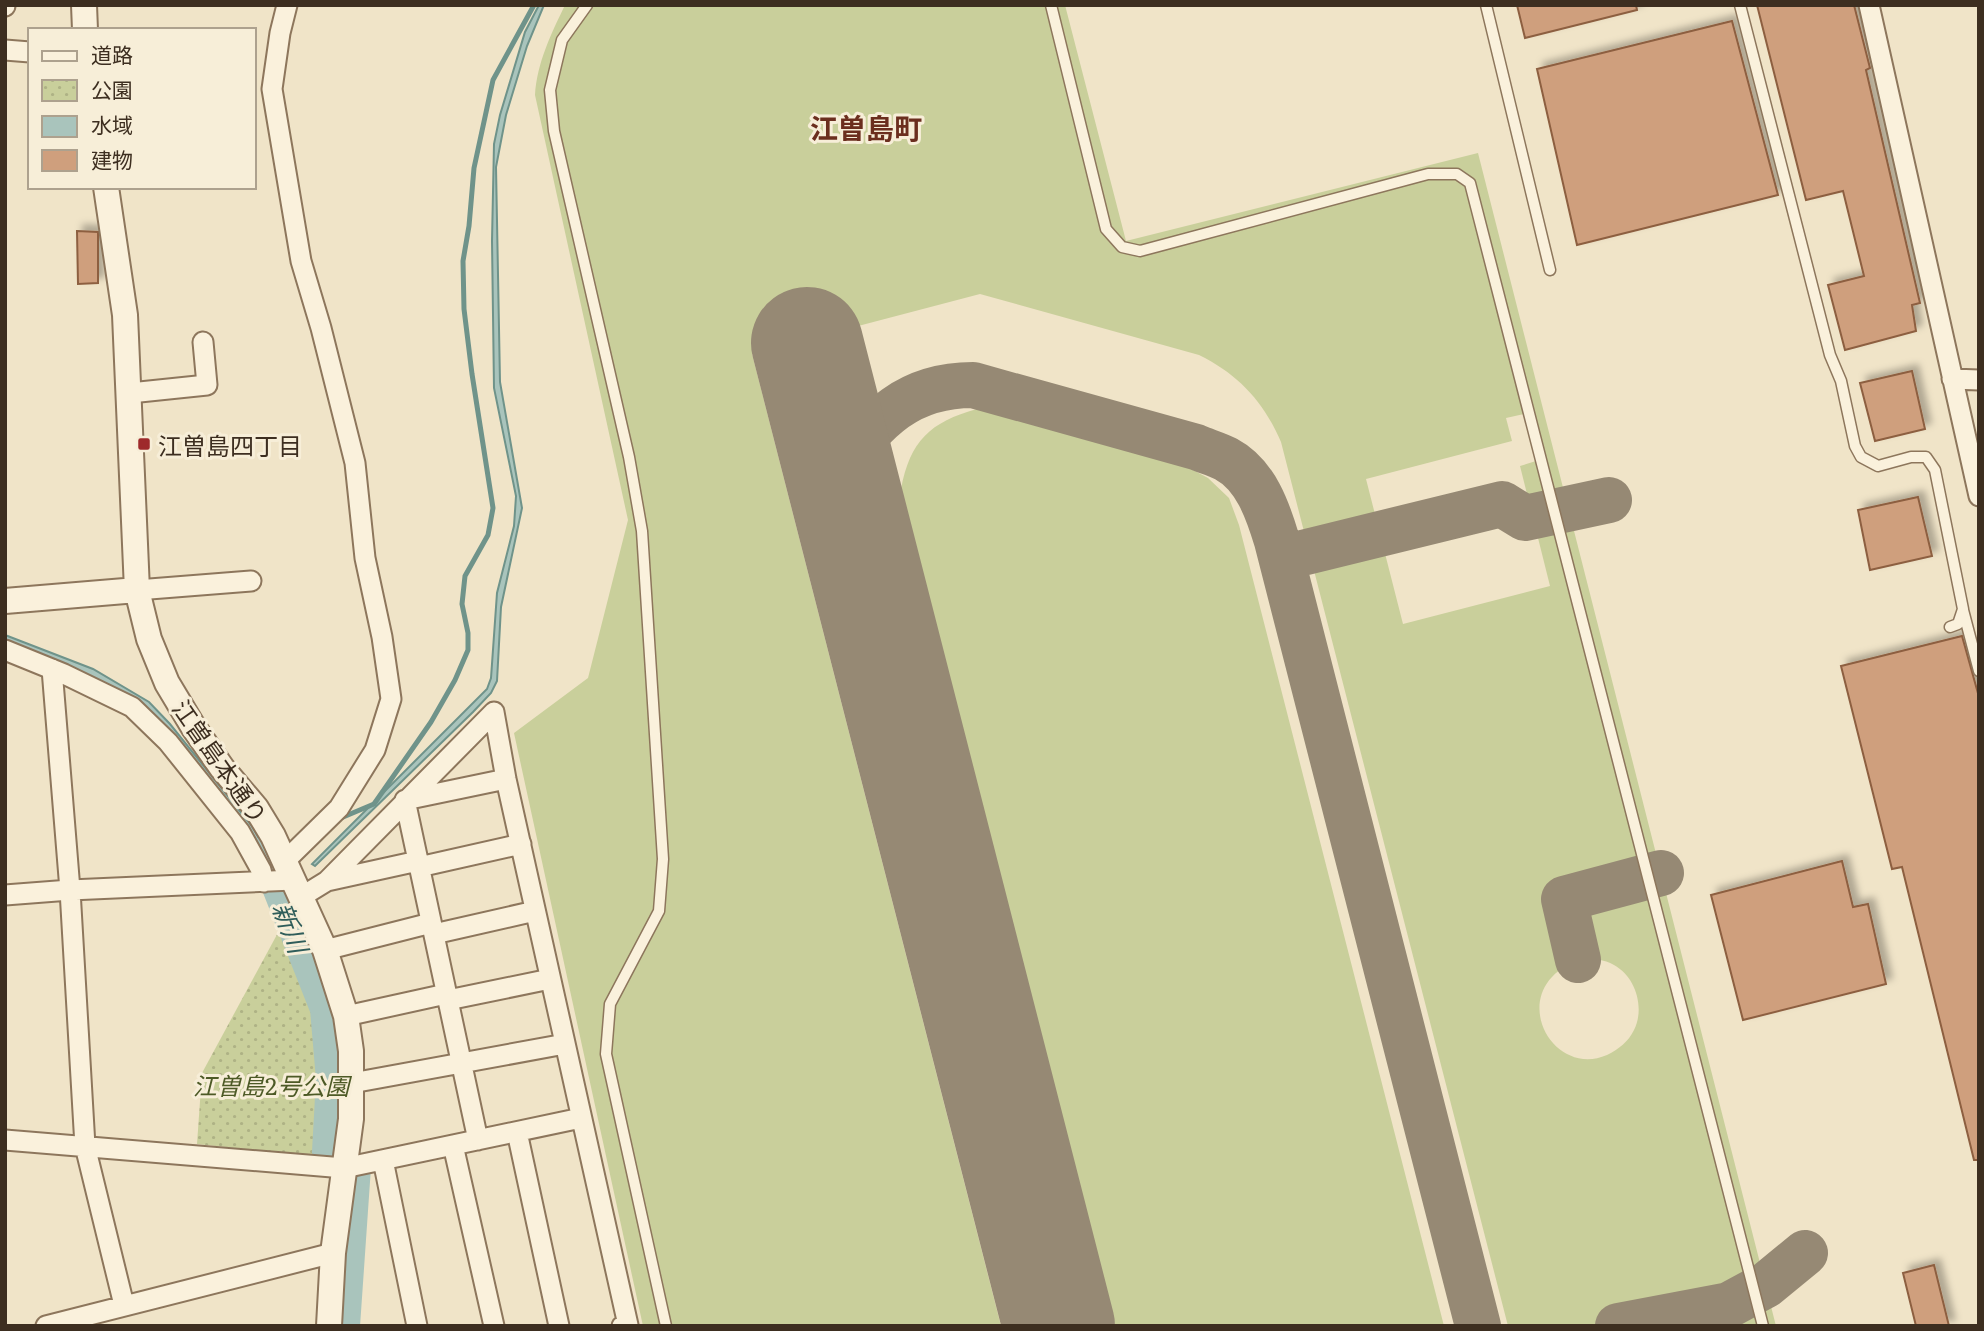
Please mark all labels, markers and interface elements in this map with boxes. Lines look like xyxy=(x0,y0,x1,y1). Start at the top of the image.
legend xyxy=(28,28,256,189)
text: 道路 xyxy=(91,38,133,69)
text: 公園 xyxy=(91,73,133,104)
district label: 江曽島町 xyxy=(810,106,922,148)
text: 水域 xyxy=(91,108,133,139)
text: 建物 xyxy=(91,143,133,174)
place label: 江曽島四丁目 xyxy=(158,427,302,462)
marker: 江曽島四丁目 xyxy=(136,436,152,452)
street label: 江曽島本通り xyxy=(165,692,277,830)
water label: 新川 xyxy=(264,896,321,961)
park label: 江曽島2号公園 xyxy=(193,1067,352,1102)

